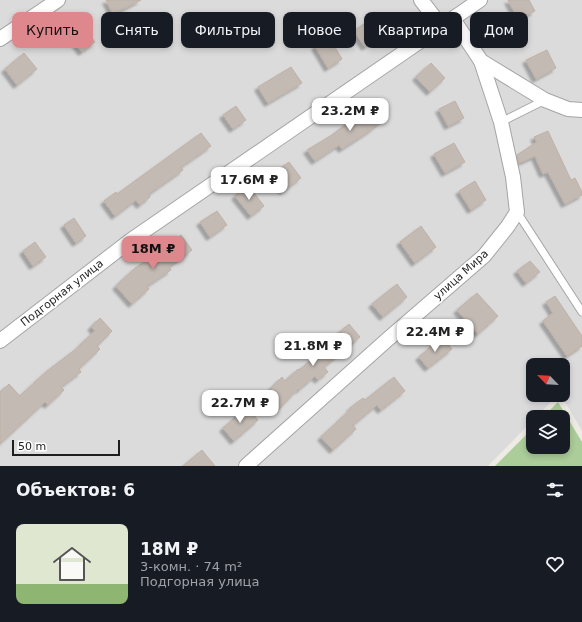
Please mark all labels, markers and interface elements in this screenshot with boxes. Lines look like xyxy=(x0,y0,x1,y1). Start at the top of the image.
chip: Купить xyxy=(12,12,93,48)
chip: Снять xyxy=(101,12,173,48)
chip: Фильтры xyxy=(181,12,275,48)
chip: Новое xyxy=(283,12,356,48)
chip: Квартира xyxy=(364,12,462,48)
chip: Дом xyxy=(470,12,528,48)
pin: 23.2M ₽ xyxy=(313,98,387,132)
text: 23.2M ₽ xyxy=(321,103,379,118)
pin: 17.6M ₽ xyxy=(212,167,286,201)
text: 17.6M ₽ xyxy=(220,172,278,187)
pin: 18M ₽ xyxy=(125,236,181,270)
text: 18M ₽ xyxy=(131,241,175,256)
street label: улица Мира xyxy=(431,247,491,303)
street label: Подгорная улица xyxy=(18,257,106,329)
pin: 22.4M ₽ xyxy=(398,319,472,353)
text: 22.4M ₽ xyxy=(406,324,464,339)
pin: 21.8M ₽ xyxy=(276,333,350,367)
text: 21.8M ₽ xyxy=(284,338,342,353)
north arrow xyxy=(526,358,570,402)
map controls xyxy=(526,358,570,454)
pin: 22.7M ₽ xyxy=(203,390,277,424)
text: 22.7M ₽ xyxy=(211,395,269,410)
button: layers xyxy=(526,410,570,454)
scale bar xyxy=(12,438,120,457)
text: 50 m xyxy=(18,440,46,453)
icon: filters xyxy=(544,479,566,501)
text: Объектов: 6 xyxy=(16,480,135,500)
text: 18M ₽ xyxy=(140,539,198,559)
icon: home xyxy=(48,540,96,588)
icon: heart xyxy=(544,553,566,575)
text: 3-комн. · 74 m² xyxy=(140,559,242,574)
text: Подгорная улица xyxy=(140,574,259,589)

